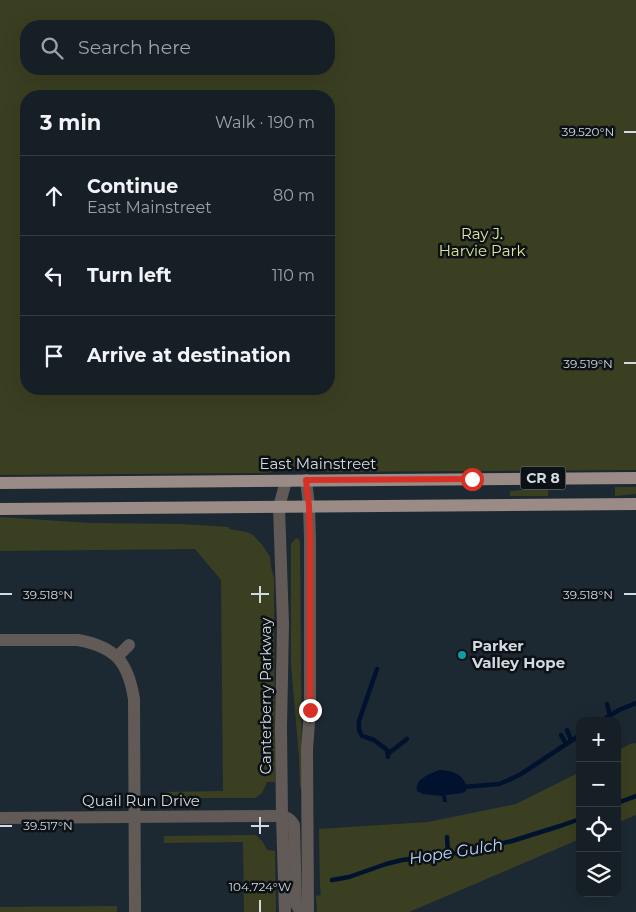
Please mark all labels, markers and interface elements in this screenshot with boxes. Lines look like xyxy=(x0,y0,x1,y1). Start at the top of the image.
search box xyxy=(20,20,335,75)
icon: search xyxy=(38,34,66,62)
text: Search here xyxy=(78,36,191,59)
text: 3 min xyxy=(40,110,101,135)
text: Walk · 190 m xyxy=(215,113,315,132)
text: 39.520°N xyxy=(562,124,614,139)
text: Continue xyxy=(87,175,178,198)
icon: ahead xyxy=(40,182,68,210)
text: 80 m xyxy=(273,186,315,205)
text: East Mainstreet xyxy=(87,198,212,217)
park label: Ray J. Harvie Park xyxy=(439,224,525,260)
icon: left xyxy=(40,262,68,290)
text: Turn left xyxy=(87,264,172,287)
text: 110 m xyxy=(272,266,315,285)
icon: arrive xyxy=(40,342,68,370)
text: Arrive at destination xyxy=(87,344,291,367)
text: 39.519°N xyxy=(563,356,613,371)
street label: East Mainstreet xyxy=(260,454,376,473)
road number: CR 8 xyxy=(520,466,566,489)
route start xyxy=(461,468,484,491)
text: 39.518°N xyxy=(23,587,73,602)
text: 39.518°N xyxy=(563,587,613,602)
street label: Canterberry Parkway xyxy=(256,617,275,774)
place label: Parker Valley Hope xyxy=(471,636,565,672)
marker: Parker Valley Hope xyxy=(456,649,468,661)
route end xyxy=(299,699,322,722)
map controls xyxy=(576,717,621,897)
button: + xyxy=(576,717,621,762)
button: − xyxy=(576,762,621,807)
street label: Quail Run Drive xyxy=(82,791,200,810)
button: locate xyxy=(576,807,621,852)
text: 39.517°N xyxy=(23,818,73,833)
water label: Hope Gulch xyxy=(408,835,504,868)
button: layers xyxy=(576,852,621,897)
text: 104.724°W xyxy=(229,879,291,894)

